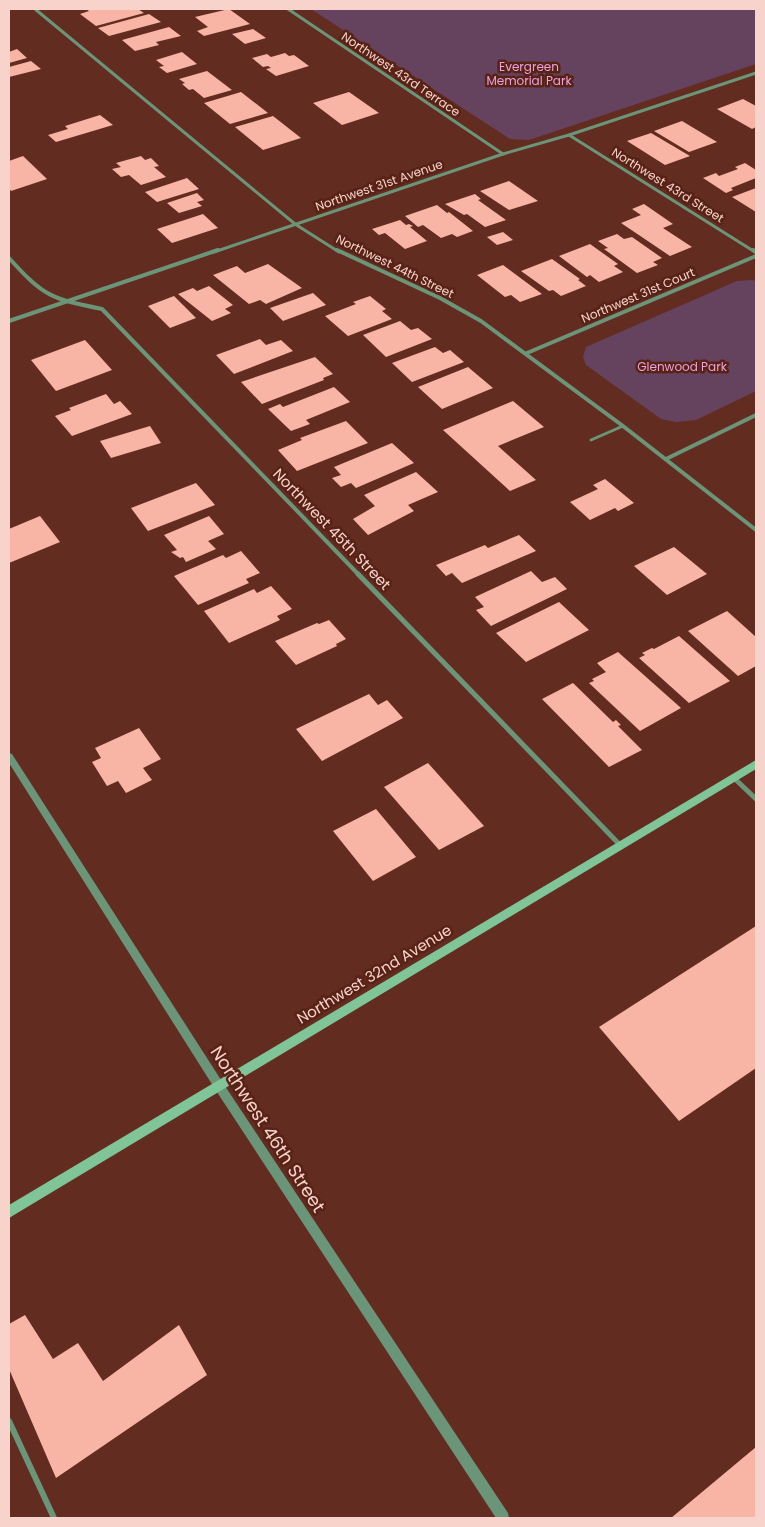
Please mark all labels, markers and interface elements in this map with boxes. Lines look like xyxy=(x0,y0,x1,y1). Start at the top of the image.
street label: Northwest 43rd Terrace xyxy=(338,28,464,120)
park label: Evergreen Memorial Park xyxy=(486,58,572,89)
street label: Northwest 43rd Street xyxy=(609,144,727,226)
street label: Northwest 31st Avenue xyxy=(313,155,445,215)
street label: Northwest 44th Street xyxy=(333,230,457,302)
street label: Northwest 31st Court xyxy=(579,263,697,327)
park label: Glenwood Park xyxy=(637,358,728,375)
street label: Northwest 45th Street xyxy=(268,464,396,594)
street label: Northwest 32nd Avenue xyxy=(293,919,455,1029)
street label: Northwest 46th Street xyxy=(205,1041,331,1217)

